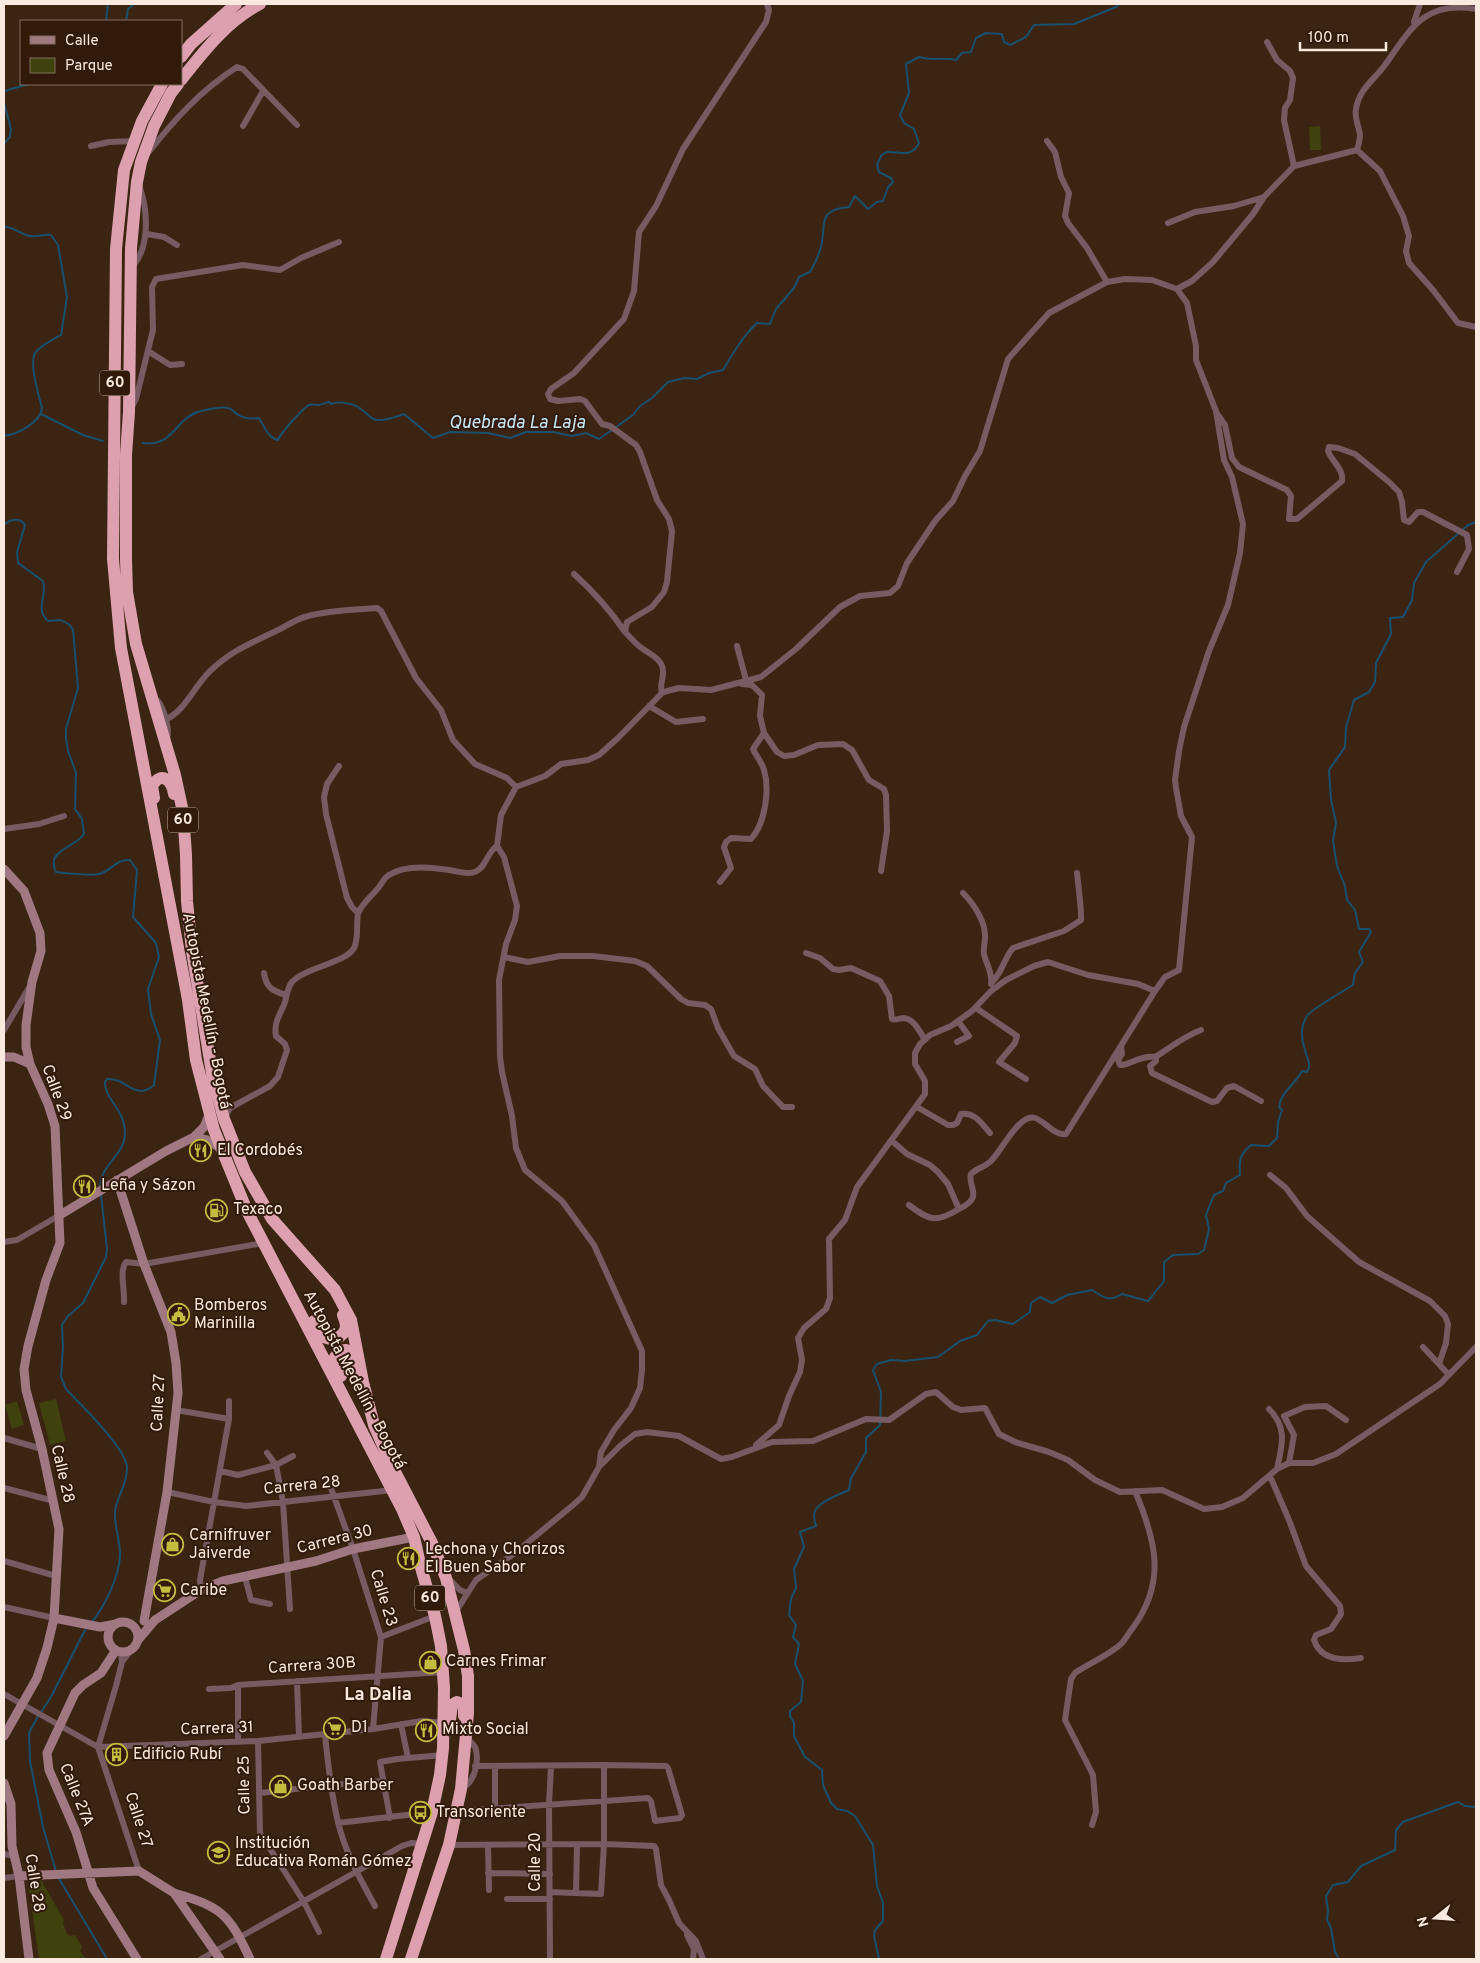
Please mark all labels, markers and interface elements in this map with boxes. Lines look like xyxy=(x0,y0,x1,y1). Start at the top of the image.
legend xyxy=(20,20,182,85)
scale bar xyxy=(1300,20,1386,52)
text: 100 m xyxy=(1308,29,1349,48)
text: Calle xyxy=(65,32,99,51)
text: Parque xyxy=(65,57,113,76)
road number: 60 xyxy=(100,370,130,396)
water label: Quebrada La Laja xyxy=(449,412,586,435)
road number: 60 xyxy=(168,808,198,832)
street label: Autopista Medellín - Bogotá xyxy=(177,911,235,1111)
street label: Calle 29 xyxy=(37,1062,75,1124)
restaurant icon: El Cordobés xyxy=(189,1139,213,1163)
place label: El Cordobés xyxy=(217,1141,303,1161)
restaurant icon: Leña y Sázon xyxy=(73,1174,97,1198)
place label: Leña y Sázon xyxy=(101,1176,196,1196)
fuel station icon: Texaco xyxy=(205,1198,229,1222)
place label: Texaco xyxy=(233,1200,283,1220)
street label: Autopista Medellín - Bogotá xyxy=(298,1287,410,1473)
place label: Bomberos Marinilla xyxy=(194,1296,267,1334)
public building icon: Bomberos Marinilla xyxy=(166,1303,190,1327)
street label: Calle 27 xyxy=(148,1374,170,1432)
street label: Calle 28 xyxy=(46,1443,78,1505)
street label: Carrera 28 xyxy=(262,1472,342,1500)
street label: Carrera 30 xyxy=(295,1521,375,1559)
place label: Carnifruver Jaiverde xyxy=(189,1526,271,1564)
shop icon: Carnifruver Jaiverde xyxy=(161,1533,185,1557)
place label: Lechona y Chorizos El Buen Sabor xyxy=(425,1540,565,1578)
restaurant icon: Lechona y Chorizos El Buen Sabor xyxy=(397,1547,421,1571)
street label: Calle 23 xyxy=(365,1567,401,1629)
supermarket icon: Caribe xyxy=(152,1579,176,1603)
place label: Caribe xyxy=(180,1581,227,1601)
road number: 60 xyxy=(415,1586,445,1610)
shop icon: Carnes Frimar xyxy=(418,1650,442,1674)
place label: Carnes Frimar xyxy=(446,1652,547,1672)
street label: Carrera 30B xyxy=(267,1653,357,1679)
district label: La Dalia xyxy=(344,1684,412,1707)
supermarket icon: D1 xyxy=(323,1716,347,1740)
street label: Carrera 31 xyxy=(180,1718,254,1740)
place label: D1 xyxy=(351,1718,368,1738)
restaurant icon: Mixto Social xyxy=(414,1718,438,1742)
place label: Mixto Social xyxy=(442,1720,529,1740)
building icon: Edificio Rubí xyxy=(105,1743,129,1767)
place label: Edificio Rubí xyxy=(133,1745,224,1765)
street label: Calle 25 xyxy=(234,1755,256,1815)
street label: Calle 27A xyxy=(54,1760,98,1830)
shop icon: Goath Barber xyxy=(269,1774,293,1798)
place label: Goath Barber xyxy=(297,1776,393,1796)
street label: Calle 27 xyxy=(120,1790,156,1850)
bus stop icon: Transoriente xyxy=(408,1801,432,1825)
place label: Transoriente xyxy=(436,1803,526,1823)
street label: Calle 20 xyxy=(526,1832,546,1892)
place label: Institución Educativa Román Gómez xyxy=(235,1834,412,1872)
school or university icon: Institución Educativa Román Gómez xyxy=(207,1841,231,1865)
street label: Calle 28 xyxy=(20,1852,48,1914)
north arrow xyxy=(1410,1893,1460,1943)
text: N xyxy=(1414,1914,1434,1929)

